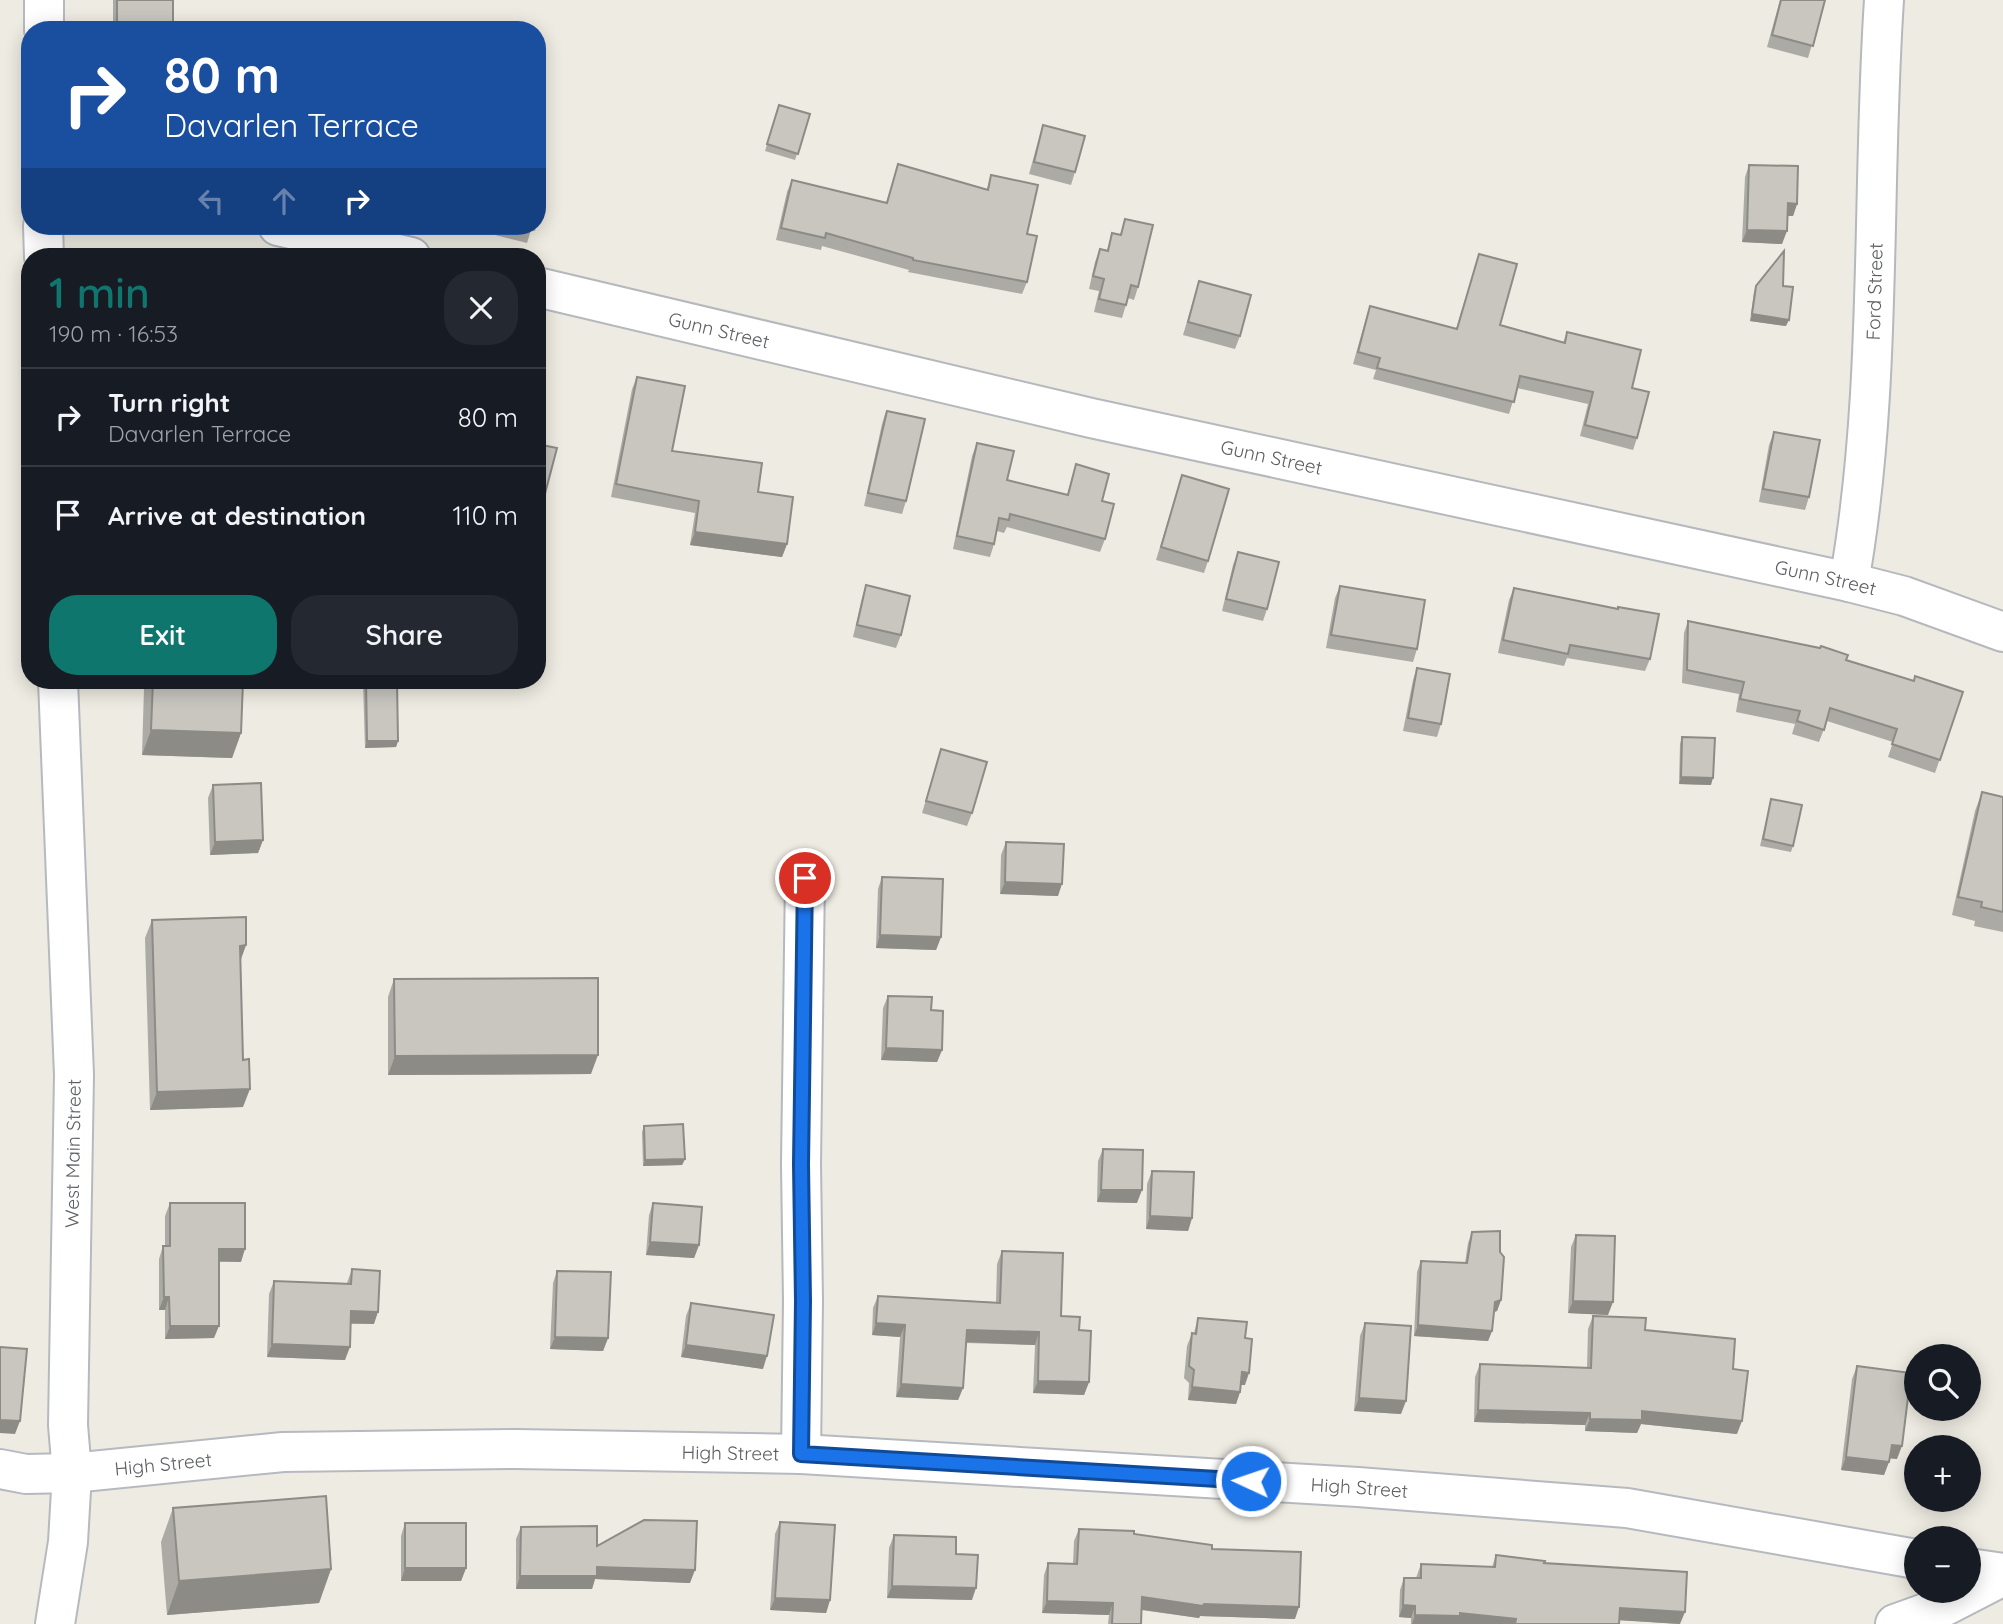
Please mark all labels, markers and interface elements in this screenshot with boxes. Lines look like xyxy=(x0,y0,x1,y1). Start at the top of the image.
text: 80 m xyxy=(164,44,280,105)
icon: right xyxy=(49,49,140,140)
text: Davarlen Terrace xyxy=(164,105,419,145)
icon: left xyxy=(192,182,230,220)
icon: ahead xyxy=(265,182,303,220)
icon: right xyxy=(338,182,376,220)
street label: Ford Street xyxy=(1861,242,1888,341)
text: 1 min xyxy=(49,266,150,319)
button: close xyxy=(444,271,518,345)
street label: Gunn Street xyxy=(666,306,772,354)
text: 190 m · 16:53 xyxy=(49,319,178,348)
text: Turn right xyxy=(108,386,230,419)
icon: right xyxy=(49,398,87,436)
text: 80 m xyxy=(458,401,518,434)
text: Davarlen Terrace xyxy=(108,419,291,448)
street label: Gunn Street xyxy=(1219,434,1325,480)
icon: arrive xyxy=(49,496,87,534)
text: Arrive at destination xyxy=(108,499,366,532)
text: 110 m xyxy=(452,499,518,532)
street label: Gunn Street xyxy=(1773,554,1879,600)
button: Exit xyxy=(49,595,277,675)
button: Share xyxy=(291,595,518,675)
pin xyxy=(775,848,835,908)
icon: arrive xyxy=(786,859,824,897)
street label: West Main Street xyxy=(59,1079,86,1228)
map controls xyxy=(1904,1344,1981,1603)
button: search xyxy=(1904,1344,1981,1421)
button: + xyxy=(1904,1435,1981,1512)
street label: High Street xyxy=(681,1440,779,1466)
position arrow xyxy=(1214,1444,1288,1518)
street label: High Street xyxy=(113,1447,213,1481)
street label: High Street xyxy=(1310,1472,1409,1503)
button: − xyxy=(1904,1526,1981,1603)

